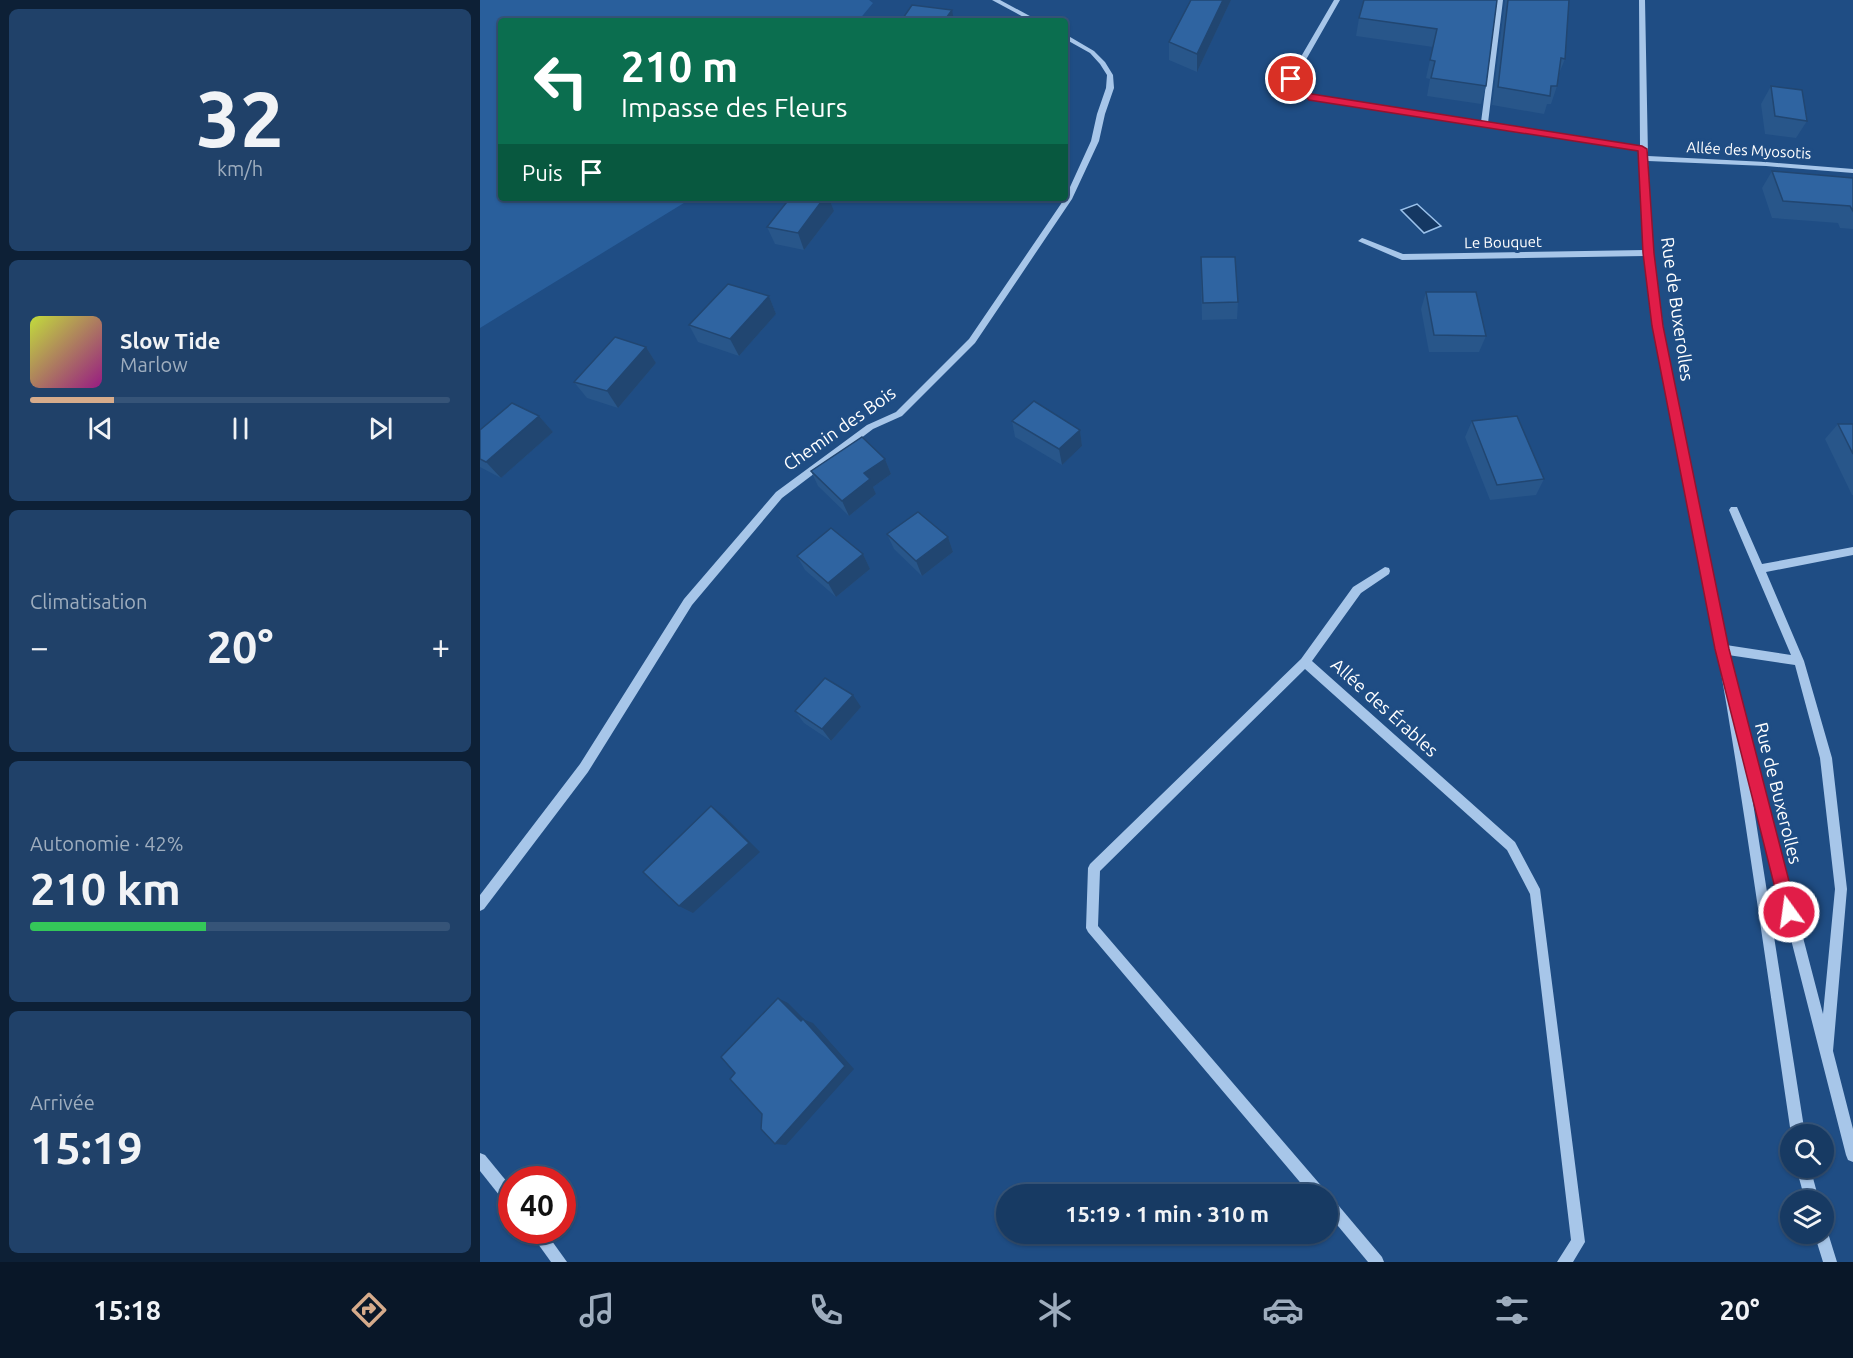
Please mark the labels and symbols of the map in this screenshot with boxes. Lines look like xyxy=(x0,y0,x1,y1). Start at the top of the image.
pin xyxy=(1265,53,1316,104)
street label: Allée des Myosotis xyxy=(1686,138,1812,162)
street label: Le Bouquet xyxy=(1464,233,1542,251)
street label: Rue de Buxerolles xyxy=(1658,236,1698,382)
street label: Chemin des Bois xyxy=(779,382,899,474)
street label: Allée des Érables xyxy=(1328,653,1443,760)
street label: Rue de Buxerolles xyxy=(1752,720,1806,866)
position arrow xyxy=(1757,880,1821,944)
speed limit sign: 40 xyxy=(498,1166,576,1244)

